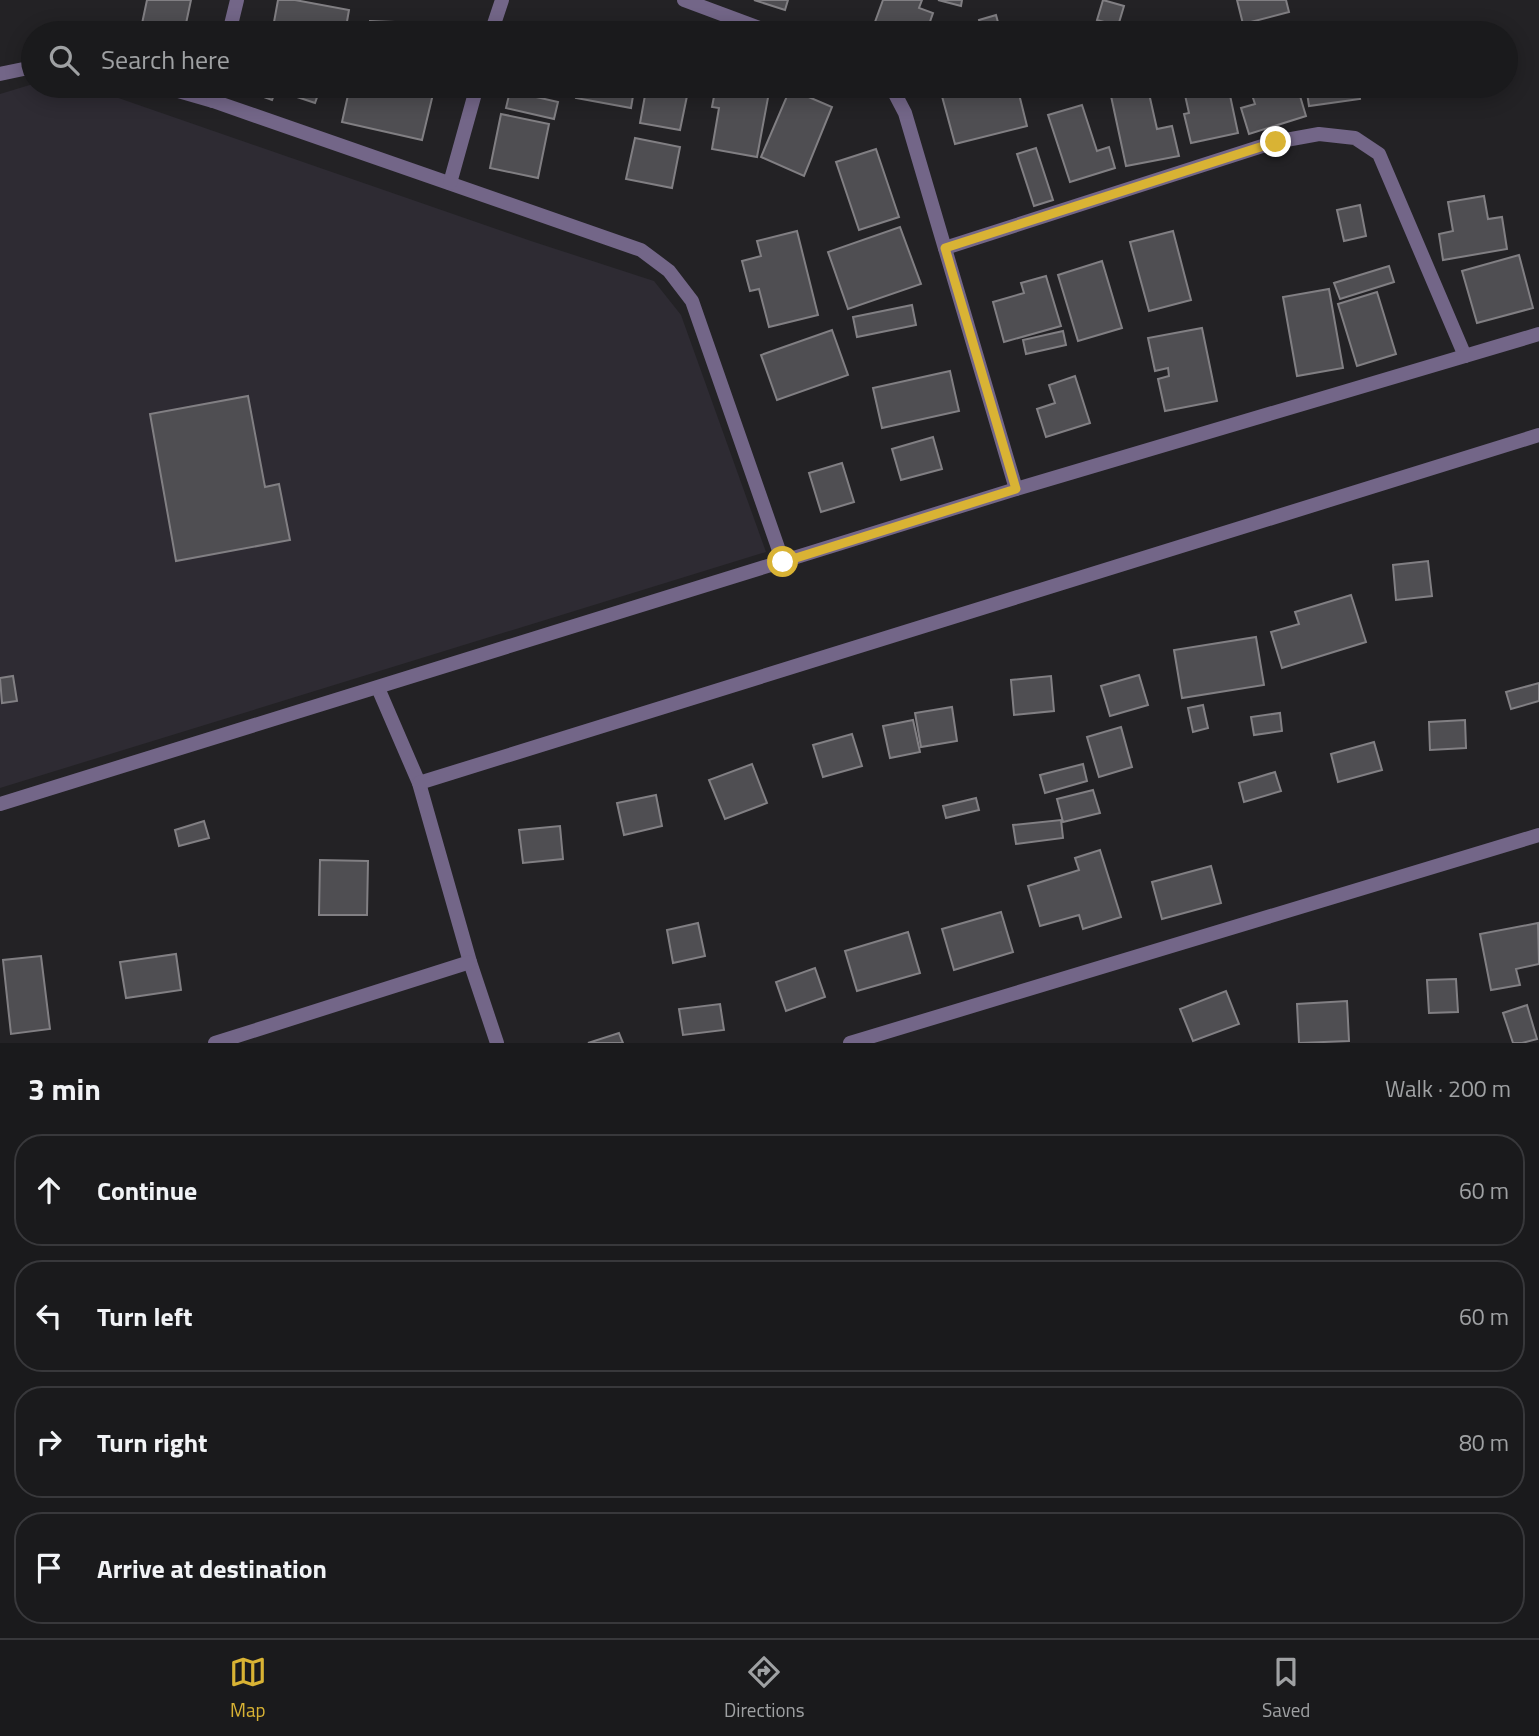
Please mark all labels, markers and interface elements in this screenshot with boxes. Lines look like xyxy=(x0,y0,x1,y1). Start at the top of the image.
search box xyxy=(21,21,1518,98)
text: Search here xyxy=(101,40,230,79)
icon: search xyxy=(45,41,83,79)
route end xyxy=(1260,126,1291,157)
route start xyxy=(767,546,798,577)
text: 3 min xyxy=(28,1066,101,1112)
text: Walk · 200 m xyxy=(1385,1071,1511,1106)
icon: ahead xyxy=(30,1171,68,1209)
text: Continue xyxy=(97,1171,197,1210)
text: 60 m xyxy=(1459,1173,1509,1208)
icon: left xyxy=(30,1297,68,1335)
text: Turn left xyxy=(97,1297,192,1336)
text: 60 m xyxy=(1459,1299,1509,1334)
icon: right xyxy=(30,1423,68,1461)
text: Turn right xyxy=(97,1423,208,1462)
text: 80 m xyxy=(1459,1425,1509,1460)
icon: arrive xyxy=(30,1549,68,1587)
text: Arrive at destination xyxy=(97,1549,327,1588)
tab: Map xyxy=(229,1653,267,1724)
tab: Directions xyxy=(724,1653,805,1724)
tab: Saved xyxy=(1262,1653,1310,1724)

